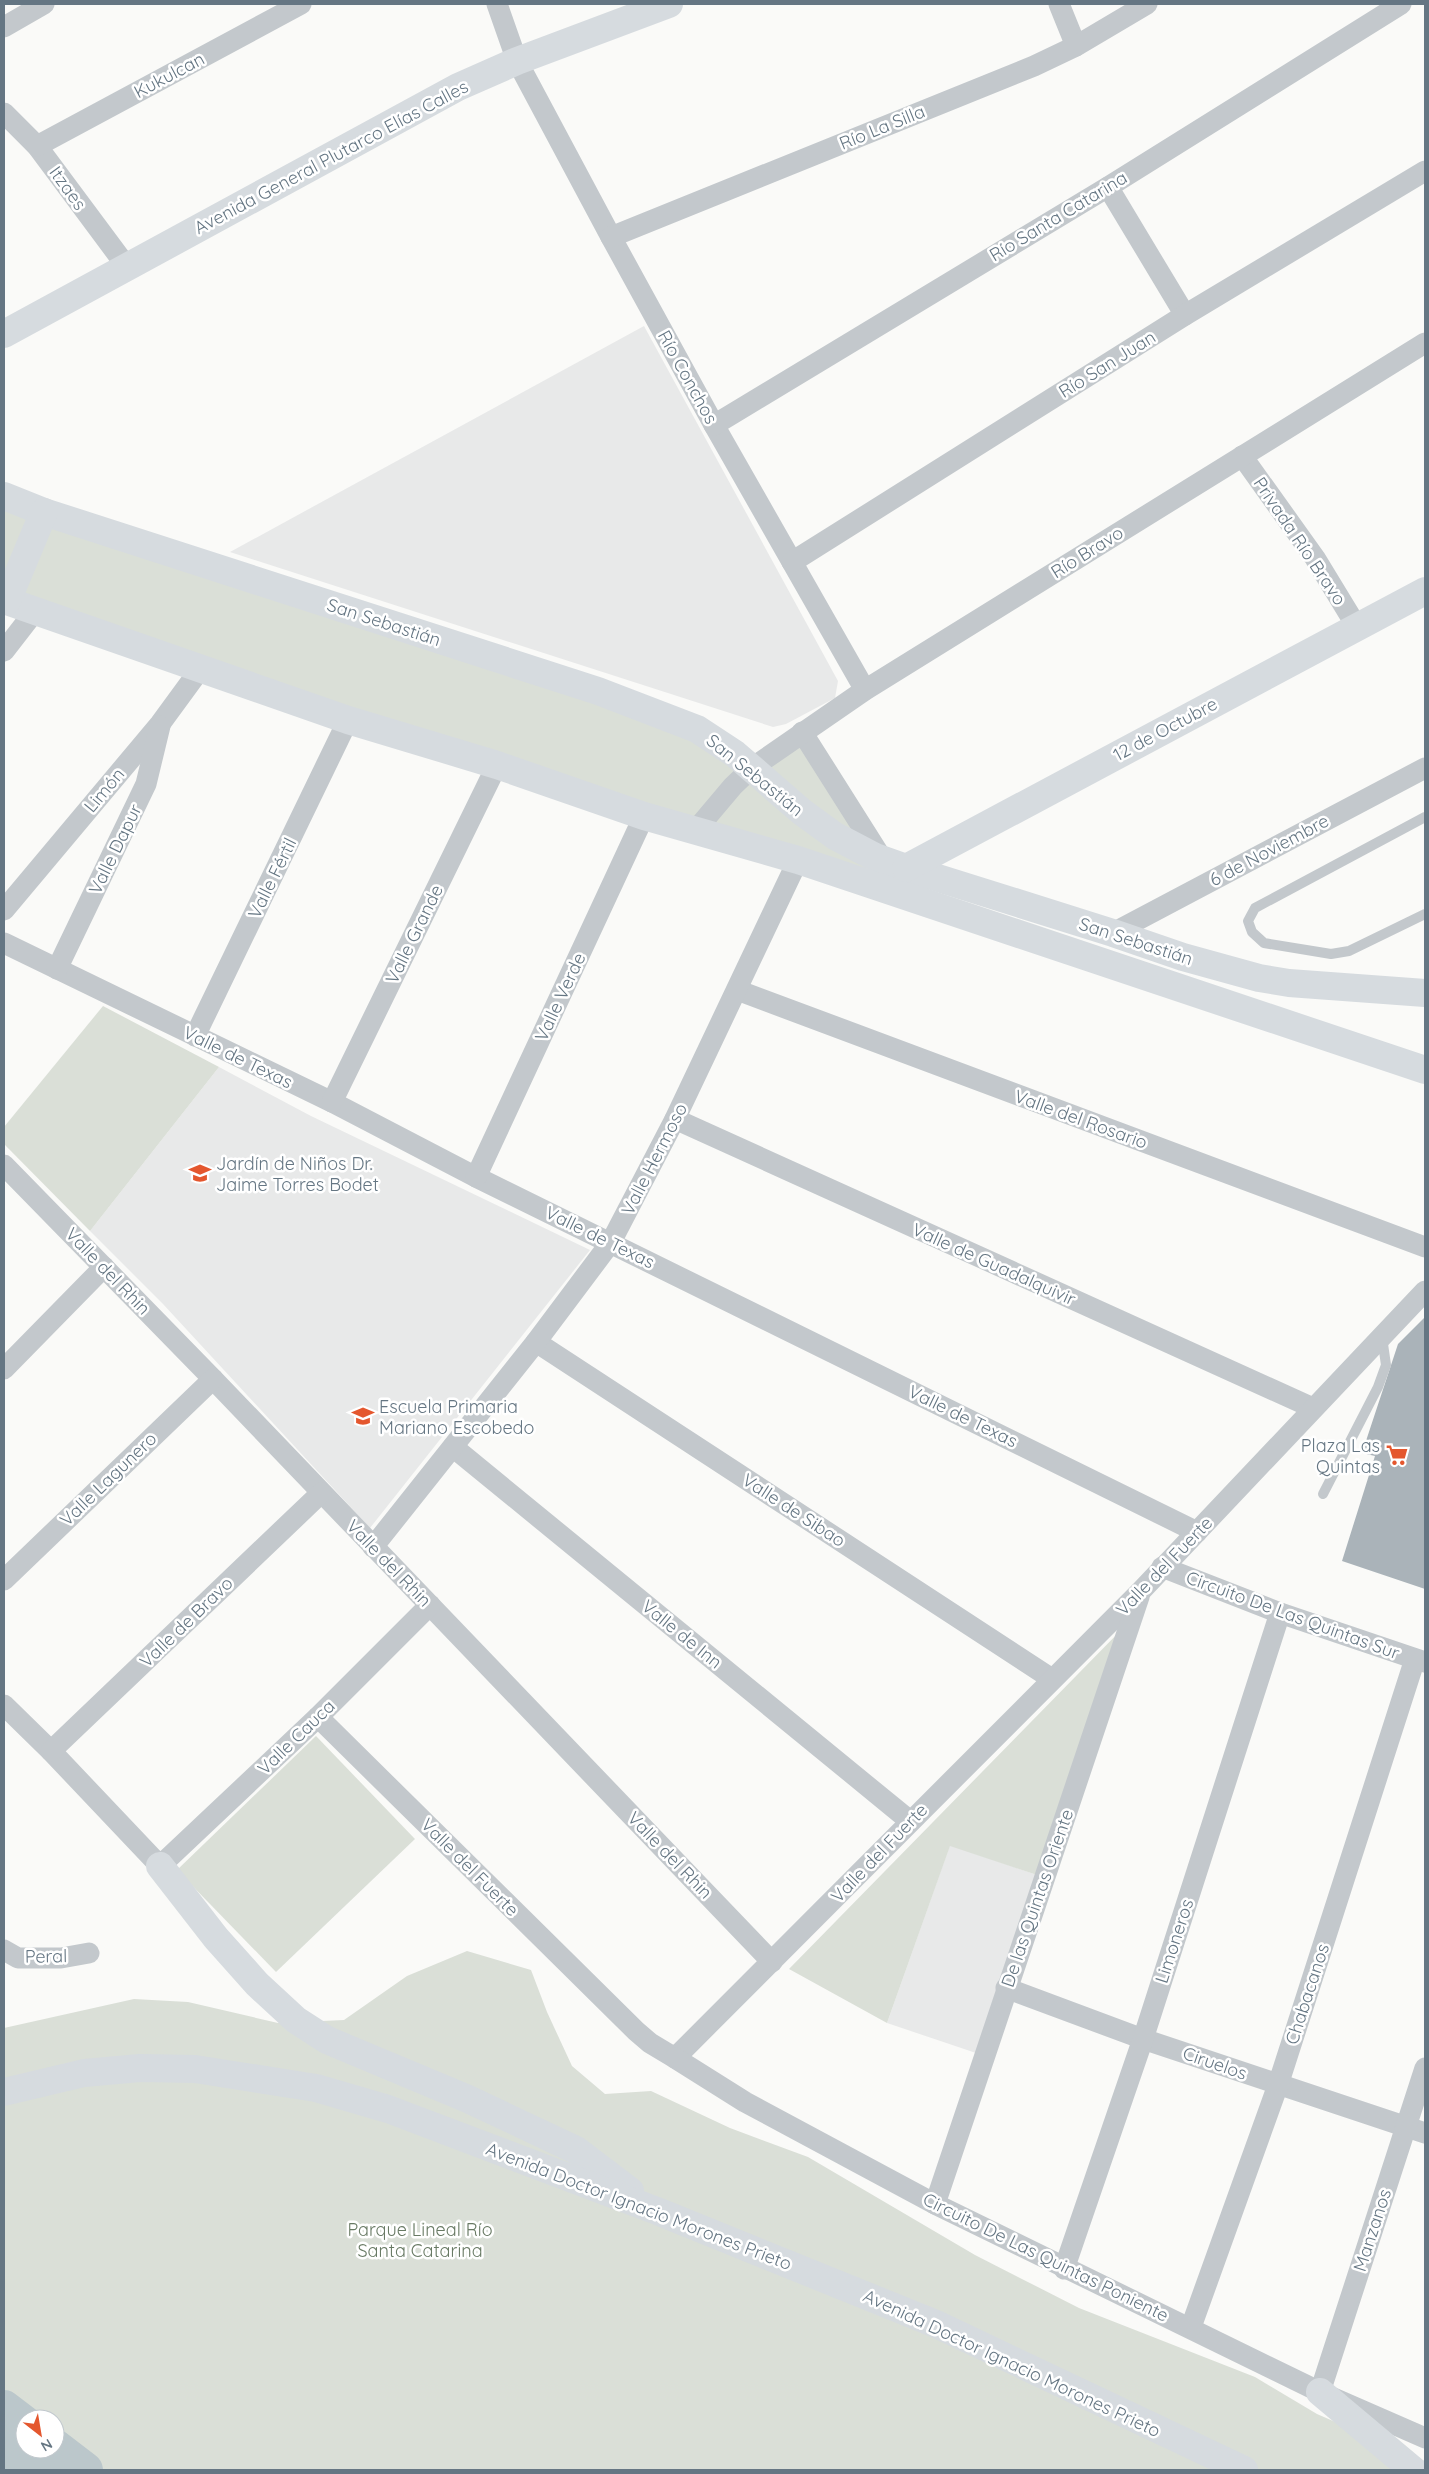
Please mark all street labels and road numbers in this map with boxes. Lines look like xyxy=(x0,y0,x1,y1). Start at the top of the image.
street label: Kukulcan xyxy=(130,47,208,103)
street label: Avenida General Plutarco Elías Calles xyxy=(190,75,472,239)
street label: Río La Silla xyxy=(836,99,928,155)
street label: Itzaes xyxy=(44,162,92,214)
street label: Río Santa Catarina xyxy=(985,166,1131,266)
street label: Río San Juan xyxy=(1054,325,1160,403)
street label: Río Conchos xyxy=(653,326,723,428)
street label: Privada Río Bravo xyxy=(1249,472,1351,610)
street label: Río Bravo xyxy=(1047,521,1127,583)
street label: San Sebastián xyxy=(324,593,444,651)
street label: 12 de Octubre xyxy=(1109,692,1221,766)
street label: San Sebastián xyxy=(702,729,808,821)
street label: Limón xyxy=(79,763,129,817)
street label: Valle Dapur xyxy=(83,800,147,898)
street label: 6 de Noviembre xyxy=(1205,809,1333,891)
street label: Valle Fértil xyxy=(243,834,301,922)
street label: Valle Grande xyxy=(380,881,448,987)
street label: San Sebastián xyxy=(1076,912,1196,970)
street label: Valle Verde xyxy=(529,949,591,1045)
street label: Valle de Texas xyxy=(180,1021,296,1093)
street label: Valle del Rosario xyxy=(1011,1084,1151,1154)
street label: Valle Hermoso xyxy=(616,1099,692,1219)
street label: Valle de Texas xyxy=(542,1201,658,1273)
street label: Valle de Guadalquivir xyxy=(909,1218,1079,1310)
street label: Valle del Rhin xyxy=(61,1223,155,1319)
street label: Valle de Texas xyxy=(905,1380,1021,1452)
street label: Valle Lagunero xyxy=(55,1427,161,1531)
street label: Valle de Sibao xyxy=(738,1468,850,1552)
street label: Valle del Fuerte xyxy=(1111,1511,1217,1621)
street label: Valle del Rhin xyxy=(342,1515,436,1611)
street label: Circuito De Las Quintas Sur xyxy=(1183,1566,1403,1664)
street label: Valle de Bravo xyxy=(134,1572,238,1672)
street label: Valle de Inn xyxy=(637,1594,727,1674)
street label: Valle Cauca xyxy=(252,1694,340,1780)
street label: Valle del Fuerte xyxy=(826,1798,932,1908)
street label: De las Quintas Oriente xyxy=(996,1806,1078,1990)
street label: Valle del Rhin xyxy=(623,1807,717,1903)
street label: Valle del Fuerte xyxy=(416,1813,524,1921)
street label: Limoneros xyxy=(1150,1896,1198,1986)
street label: Chabacanos xyxy=(1280,1941,1334,2047)
street label: Peral xyxy=(25,1944,67,1968)
street label: Ciruelos xyxy=(1180,2041,1250,2085)
street label: Avenida Doctor Ignacio Morones Prieto xyxy=(483,2137,795,2275)
street label: Manzanos xyxy=(1348,2186,1396,2274)
street label: Circuito De Las Quintas Poniente xyxy=(919,2187,1173,2327)
street label: Avenida Doctor Ignacio Morones Prieto xyxy=(860,2284,1164,2442)

